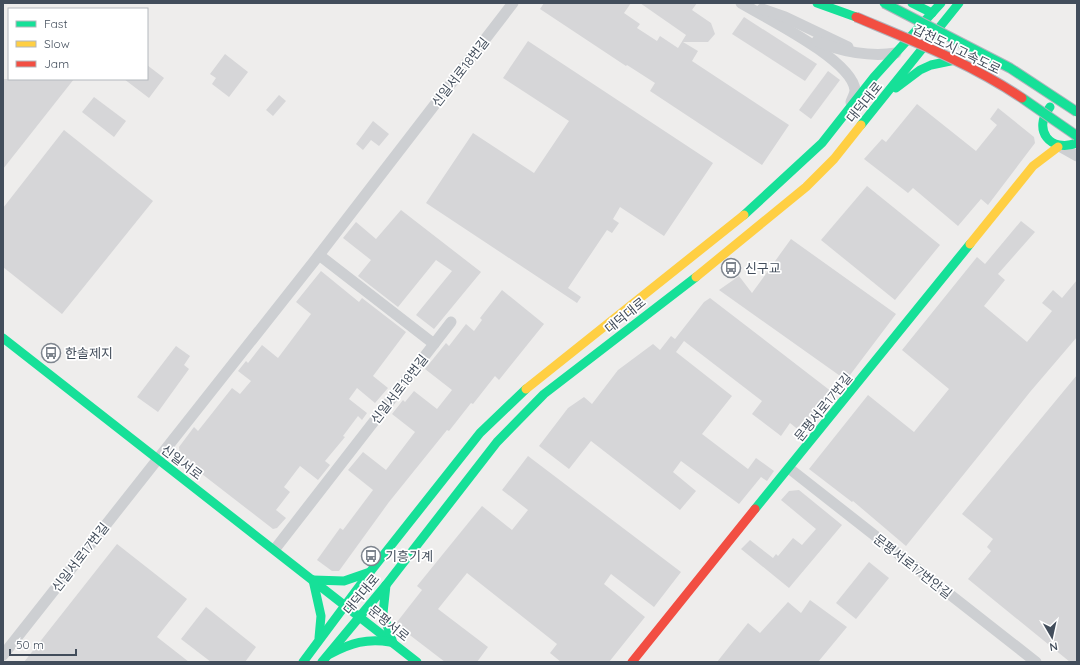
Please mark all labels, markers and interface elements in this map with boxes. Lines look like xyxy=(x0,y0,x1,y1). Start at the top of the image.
legend xyxy=(8,8,148,80)
text: Fast xyxy=(44,16,68,31)
street label: 갑천도시고속도로 xyxy=(910,21,1004,77)
street label: 신일서로18번길 xyxy=(428,34,492,110)
text: Slow xyxy=(44,36,70,51)
text: Jam xyxy=(44,56,69,71)
street label: 대덕대로 xyxy=(843,78,885,126)
bus stop icon: 신구교 xyxy=(720,257,742,279)
place label: 신구교 xyxy=(745,260,781,276)
street label: 대덕대로 xyxy=(601,294,649,336)
bus stop icon: 한솔제지 xyxy=(40,342,62,364)
place label: 한솔제지 xyxy=(65,345,113,361)
street label: 신일서로18번길 xyxy=(367,351,431,427)
street label: 문평서로17번길 xyxy=(791,370,855,444)
street label: 신일서로 xyxy=(158,441,206,483)
street label: 신일서로17번길 xyxy=(48,519,112,595)
street label: 문평서로17번안길 xyxy=(871,530,955,602)
bus stop icon: 기흥기계 xyxy=(360,545,382,567)
place label: 기흥기계 xyxy=(385,548,433,564)
street label: 대덕대로 xyxy=(339,571,383,617)
street label: 문평서로 xyxy=(365,602,413,644)
north arrow xyxy=(1032,617,1072,657)
scale bar xyxy=(10,631,76,657)
text: 50 m xyxy=(16,637,44,652)
text: N xyxy=(1048,639,1059,654)

